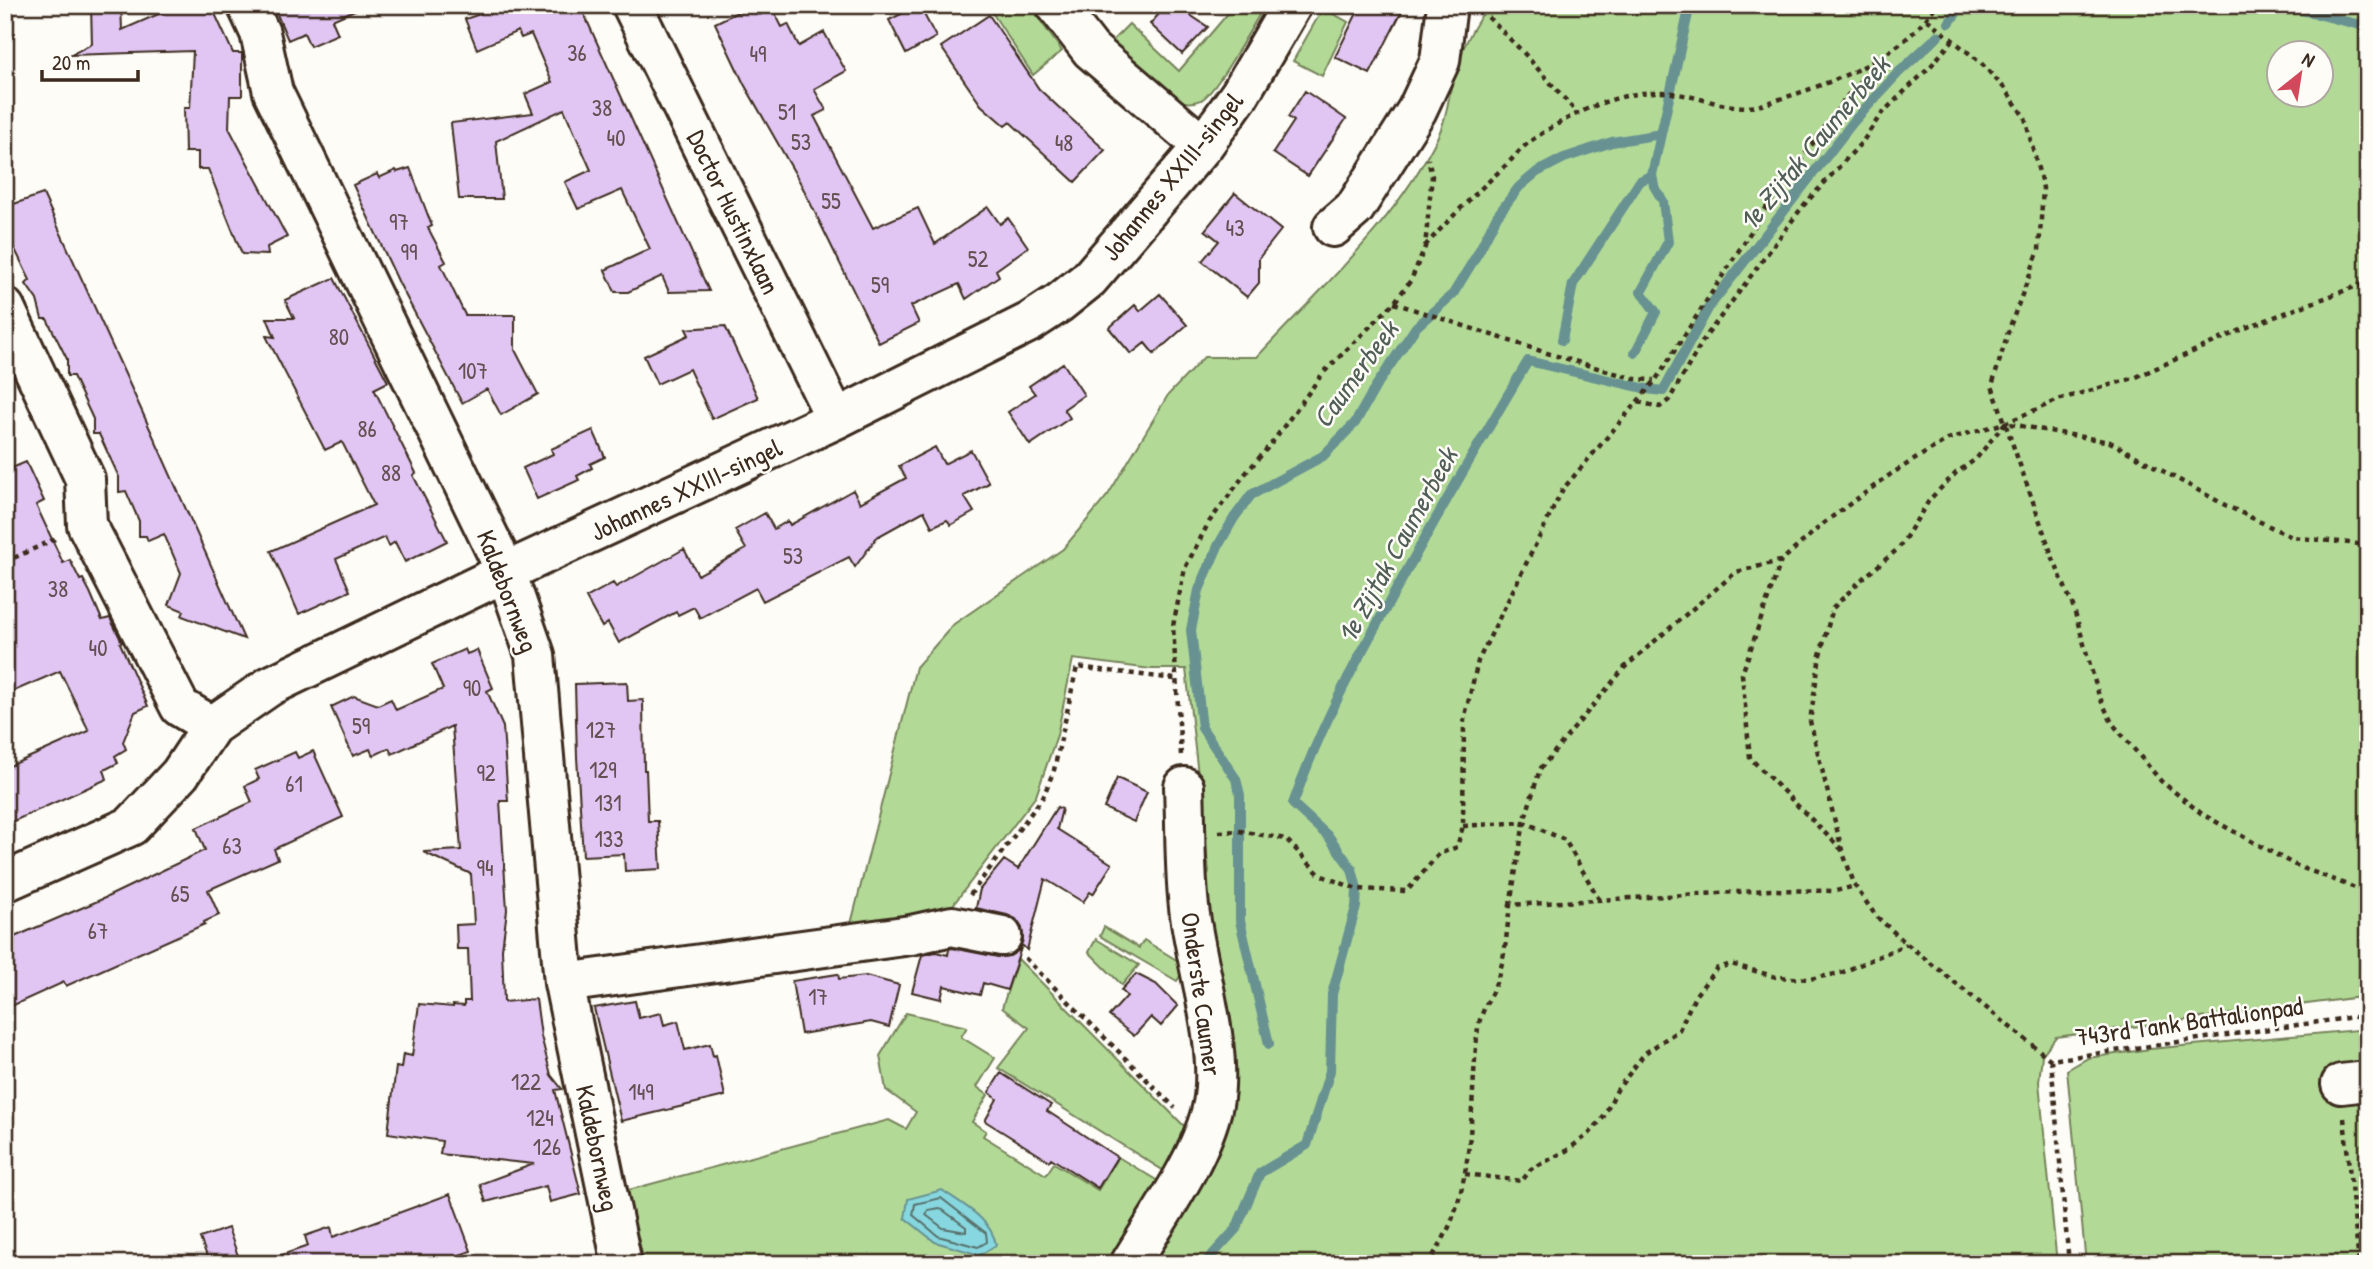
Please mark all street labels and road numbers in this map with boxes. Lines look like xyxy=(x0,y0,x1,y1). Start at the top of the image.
street label: Johannes XXIII-singel xyxy=(1093,84,1251,268)
street label: Doctor Hustinxlaan xyxy=(679,124,789,300)
street label: Johannes XXIII-singel xyxy=(585,429,788,549)
street label: Kaldebornweg xyxy=(469,525,547,657)
street label: Onderste Caumer xyxy=(1173,910,1231,1078)
street label: 743rd Tank Battalionpad xyxy=(2073,988,2305,1054)
street label: Kaldebornweg xyxy=(568,1082,628,1214)

